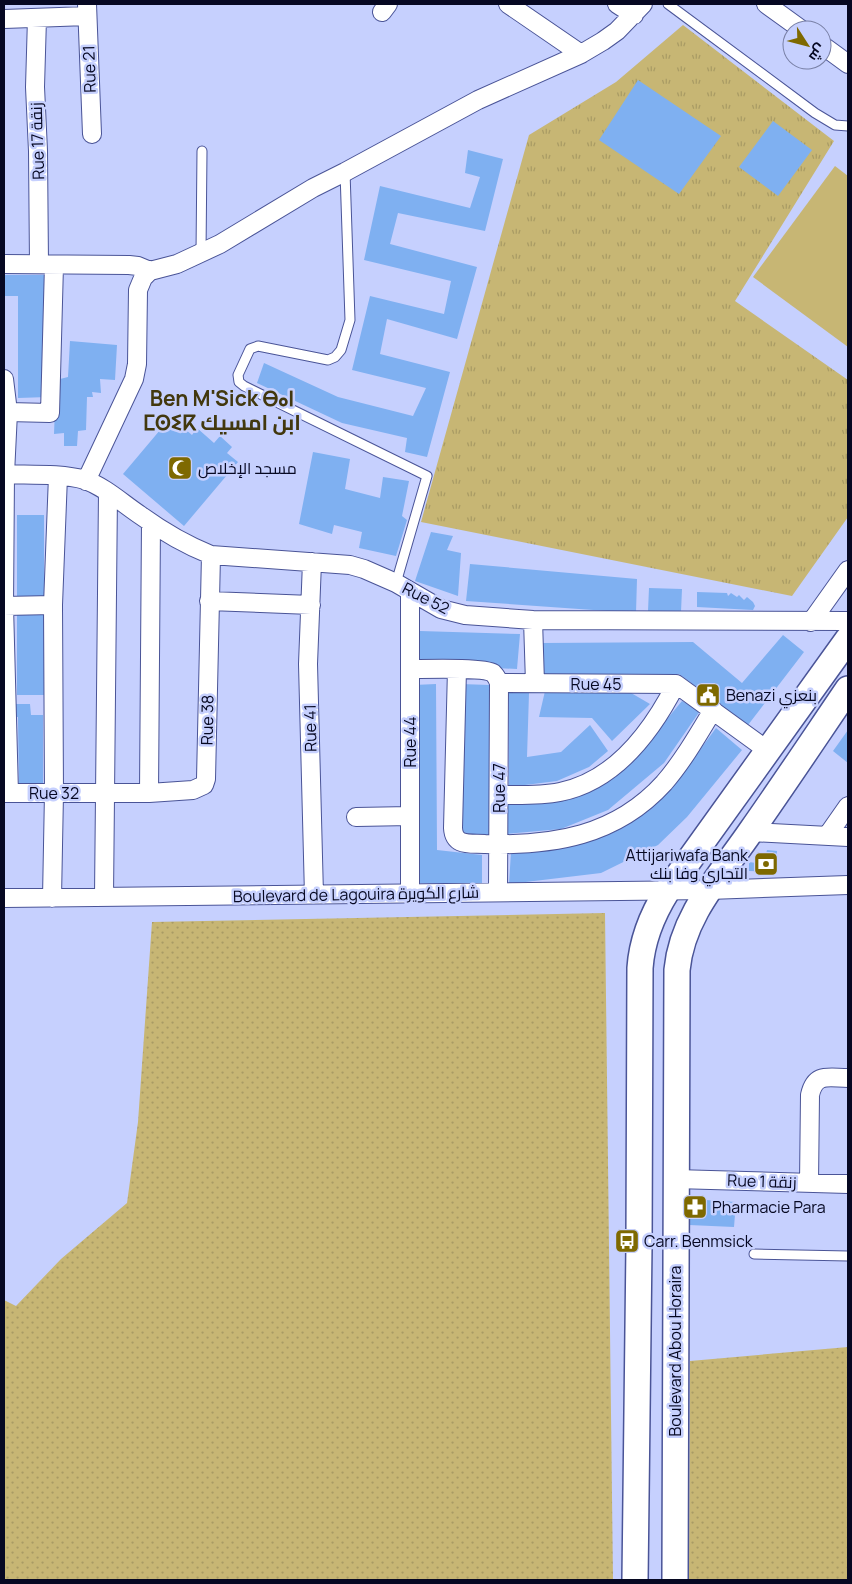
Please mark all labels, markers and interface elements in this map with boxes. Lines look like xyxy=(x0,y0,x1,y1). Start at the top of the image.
north arrow xyxy=(782,20,832,70)
text: ش xyxy=(805,40,831,66)
street label: Rue 21 xyxy=(77,45,101,93)
street label: Rue 17 زنقة xyxy=(25,102,49,180)
district label: Ben M'Sick ⴱⴰⵏ ⵎⵙⵉⴽ ابن امسيك xyxy=(143,384,301,436)
mosque icon: مسجد الإخلاص xyxy=(167,455,193,481)
place label: مسجد الإخلاص xyxy=(198,457,297,479)
street label: Rue 52 xyxy=(399,577,453,619)
street label: Rue 45 xyxy=(571,673,621,695)
public building icon: Benazi بنعزي xyxy=(695,682,721,708)
place label: Benazi بنعزي xyxy=(726,684,817,709)
street label: Rue 38 xyxy=(196,695,218,745)
street label: Rue 41 xyxy=(299,704,321,752)
street label: Rue 44 xyxy=(399,716,421,768)
street label: Rue 47 xyxy=(488,763,510,813)
street label: Rue 32 xyxy=(29,782,79,804)
place label: Attijariwafa Bank التجاري وفا بنك xyxy=(626,844,749,887)
bank icon: Attijariwafa Bank التجاري وفا بنك xyxy=(753,851,779,877)
street label: Boulevard de Lagouira شارع الكويرة xyxy=(233,881,479,908)
street label: Rue 1 زنقة xyxy=(727,1169,797,1193)
pharmacy icon: Pharmacie Para xyxy=(682,1194,708,1220)
place label: Pharmacie Para xyxy=(712,1196,826,1218)
bus stop icon: Carr. Benmsick xyxy=(614,1228,640,1254)
place label: Carr. Benmsick xyxy=(644,1230,754,1252)
street label: Boulevard Abou Horaira xyxy=(664,1266,686,1436)

